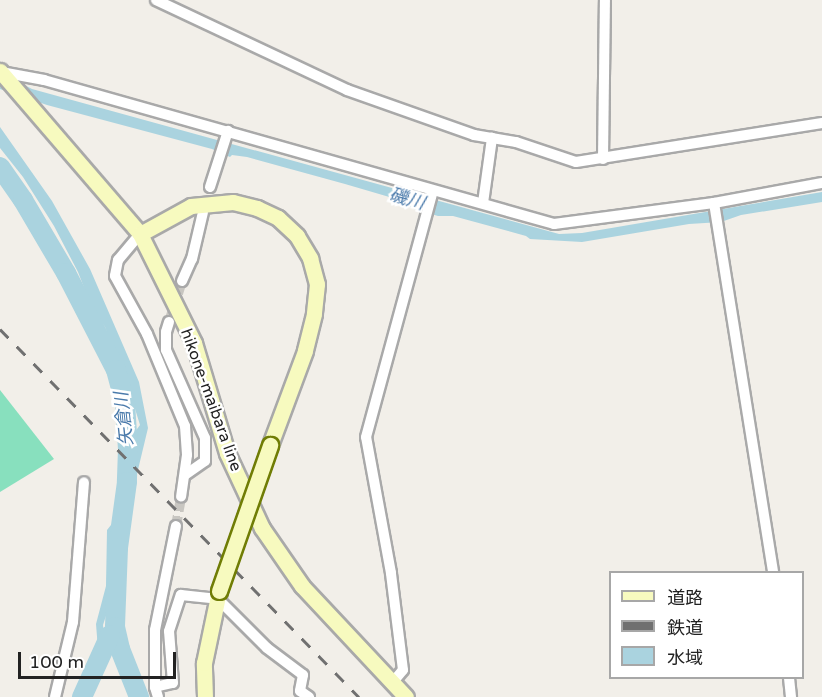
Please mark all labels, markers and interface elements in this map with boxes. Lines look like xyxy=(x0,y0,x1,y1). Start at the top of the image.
water label: 磯川 xyxy=(387,184,427,214)
street label: hikone-maibara line xyxy=(176,326,246,474)
water label: 矢倉川 xyxy=(110,391,138,447)
legend xyxy=(609,571,804,679)
text: 道路 xyxy=(667,587,703,609)
text: 鉄道 xyxy=(667,617,703,639)
scale bar xyxy=(21,640,178,678)
text: 水域 xyxy=(667,647,703,669)
text: 100 m xyxy=(29,651,84,673)

